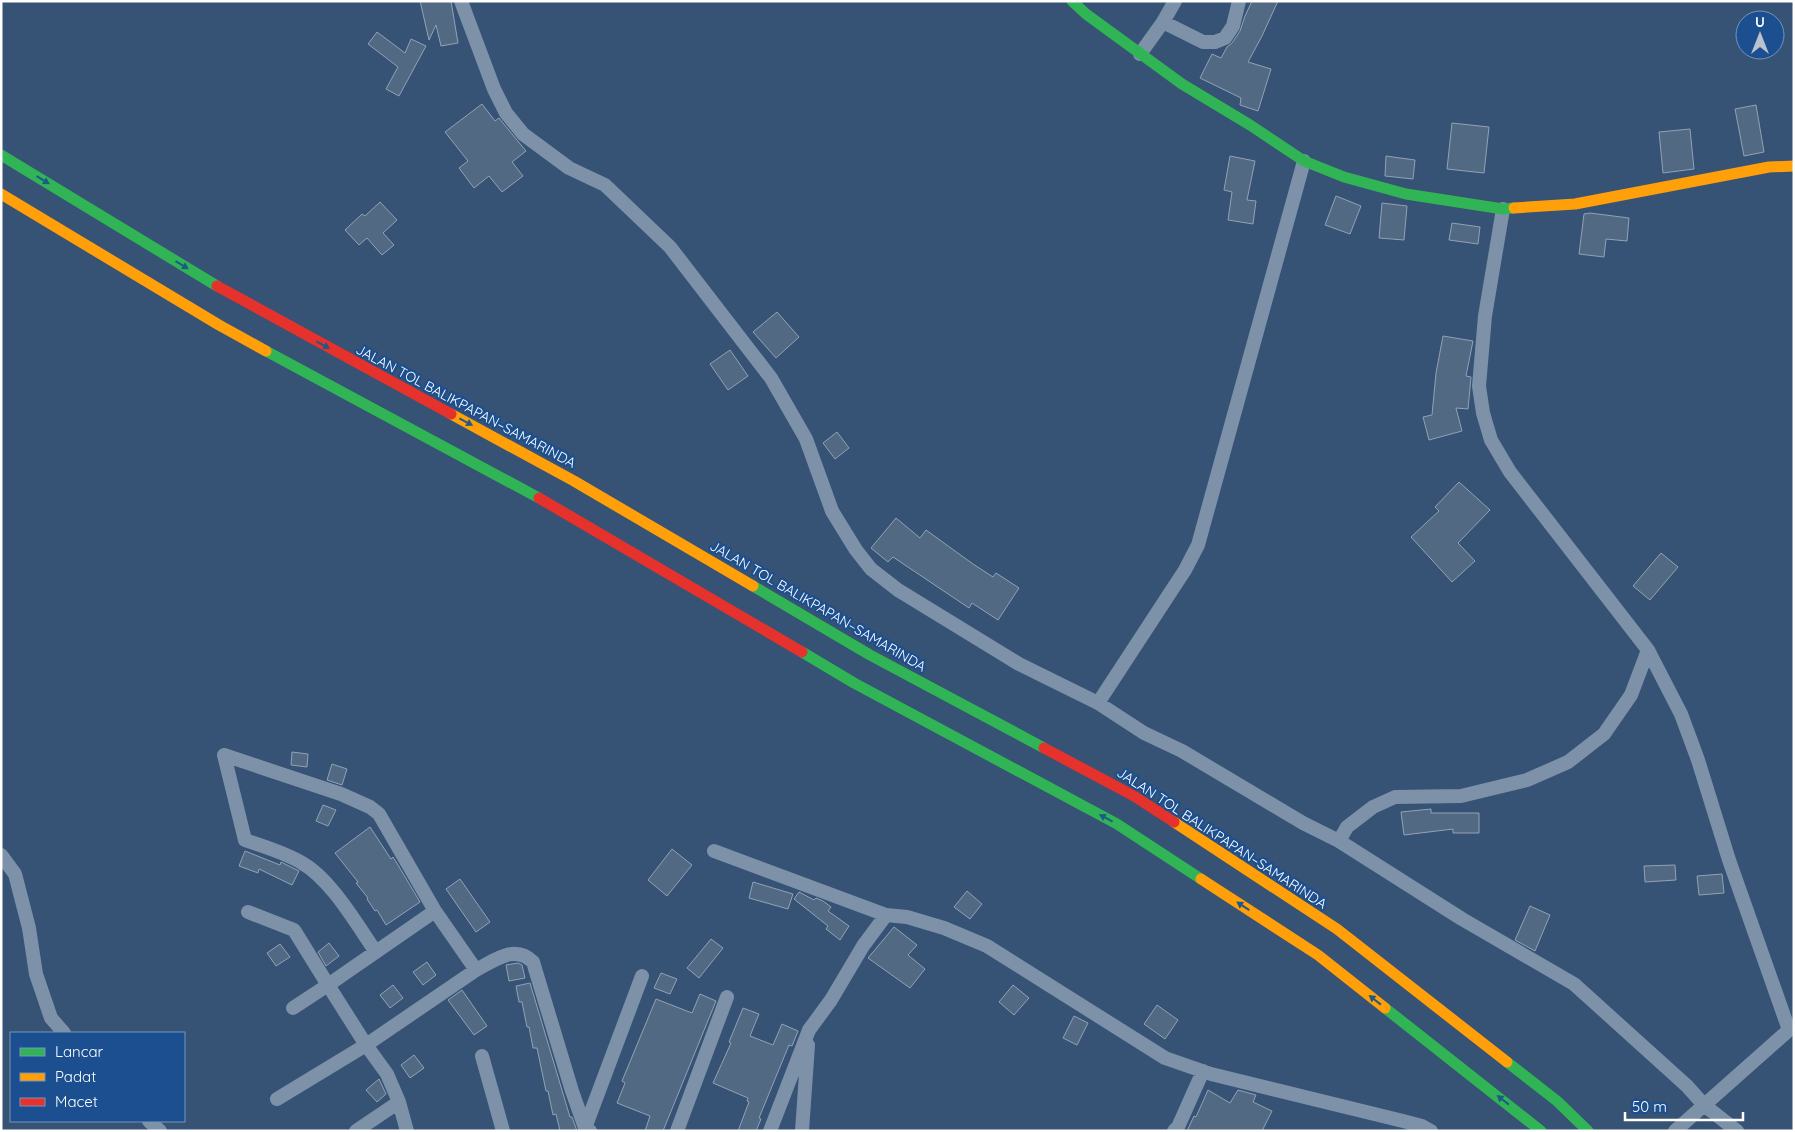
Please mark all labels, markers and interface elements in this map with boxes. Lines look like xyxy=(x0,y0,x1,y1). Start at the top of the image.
north arrow xyxy=(1735,10,1785,60)
text: U xyxy=(1755,13,1765,31)
one-way arrow xyxy=(36,176,49,185)
one-way arrow xyxy=(175,260,188,269)
street label: JALAN TOL BALIKPAPAN–SAMARINDA xyxy=(353,340,579,472)
one-way arrow xyxy=(316,341,330,349)
one-way arrow xyxy=(459,418,472,427)
street label: JALAN TOL BALIKPAPAN–SAMARINDA xyxy=(707,536,929,676)
street label: JALAN TOL BALIKPAPAN–SAMARINDA xyxy=(1114,763,1330,913)
one-way arrow xyxy=(1099,814,1113,822)
one-way arrow xyxy=(1236,901,1249,911)
one-way arrow xyxy=(1369,995,1382,1006)
legend xyxy=(10,1032,185,1122)
text: Lancar xyxy=(55,1042,104,1061)
text: Padat xyxy=(55,1067,96,1086)
scale bar xyxy=(1625,1090,1742,1122)
text: Macet xyxy=(55,1092,98,1111)
one-way arrow xyxy=(1497,1095,1510,1106)
text: 50 m xyxy=(1632,1097,1667,1116)

